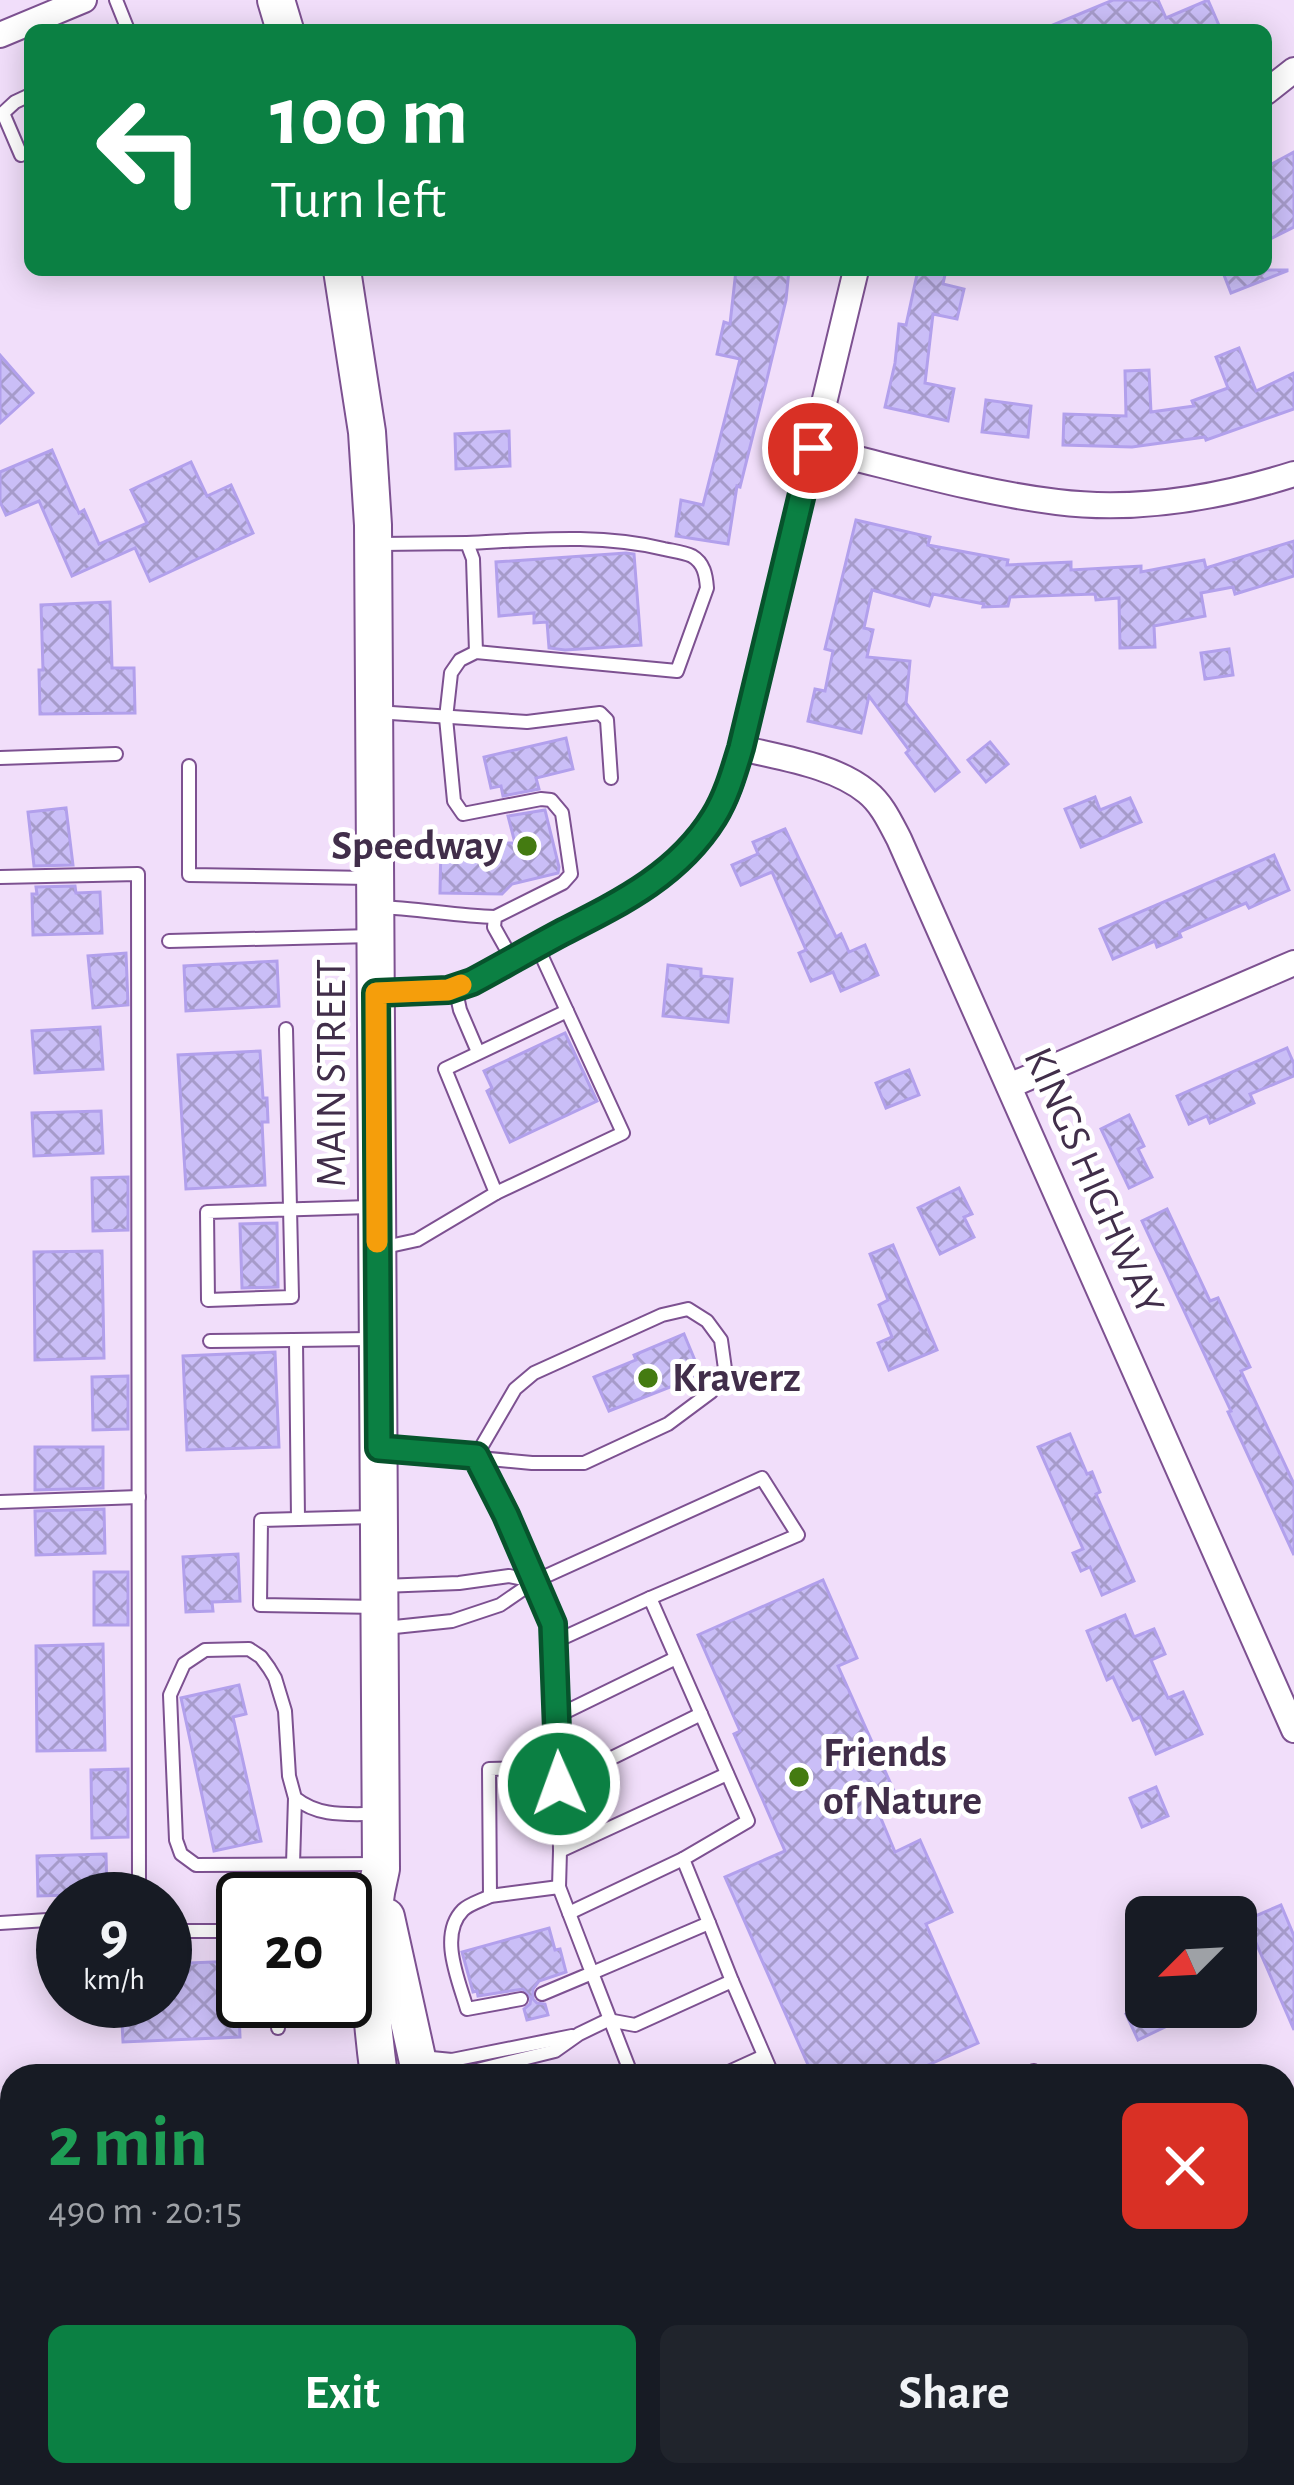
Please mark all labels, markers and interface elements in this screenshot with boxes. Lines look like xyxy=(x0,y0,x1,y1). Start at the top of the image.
icon: left xyxy=(72,72,228,228)
text: 100 m xyxy=(270,76,468,160)
text: Turn left xyxy=(270,174,446,228)
pin xyxy=(762,397,864,499)
icon: arrive xyxy=(780,415,846,481)
place label: Speedway xyxy=(331,825,503,867)
marker: Speedway xyxy=(514,833,540,859)
street label: MAIN STREET xyxy=(311,959,353,1187)
street label: KINGS HIGHWAY xyxy=(1016,1041,1172,1321)
place label: Kraverz xyxy=(672,1357,801,1399)
marker: Kraverz xyxy=(635,1365,661,1391)
position arrow xyxy=(496,1721,622,1847)
place label: Friends of Nature xyxy=(823,1732,982,1822)
marker: Friends of Nature xyxy=(786,1764,812,1790)
speed limit sign: 20 xyxy=(216,1872,372,2028)
north arrow xyxy=(1125,1896,1257,2028)
map controls xyxy=(1125,1896,1257,2028)
text: 9 xyxy=(100,1905,128,1965)
text: km/h xyxy=(83,1965,145,1995)
button: close xyxy=(1122,2103,1248,2229)
text: 2 min xyxy=(48,2107,208,2179)
text: 490 m · 20:15 xyxy=(48,2192,242,2231)
button: Exit xyxy=(48,2325,636,2463)
button: Share xyxy=(660,2325,1248,2463)

